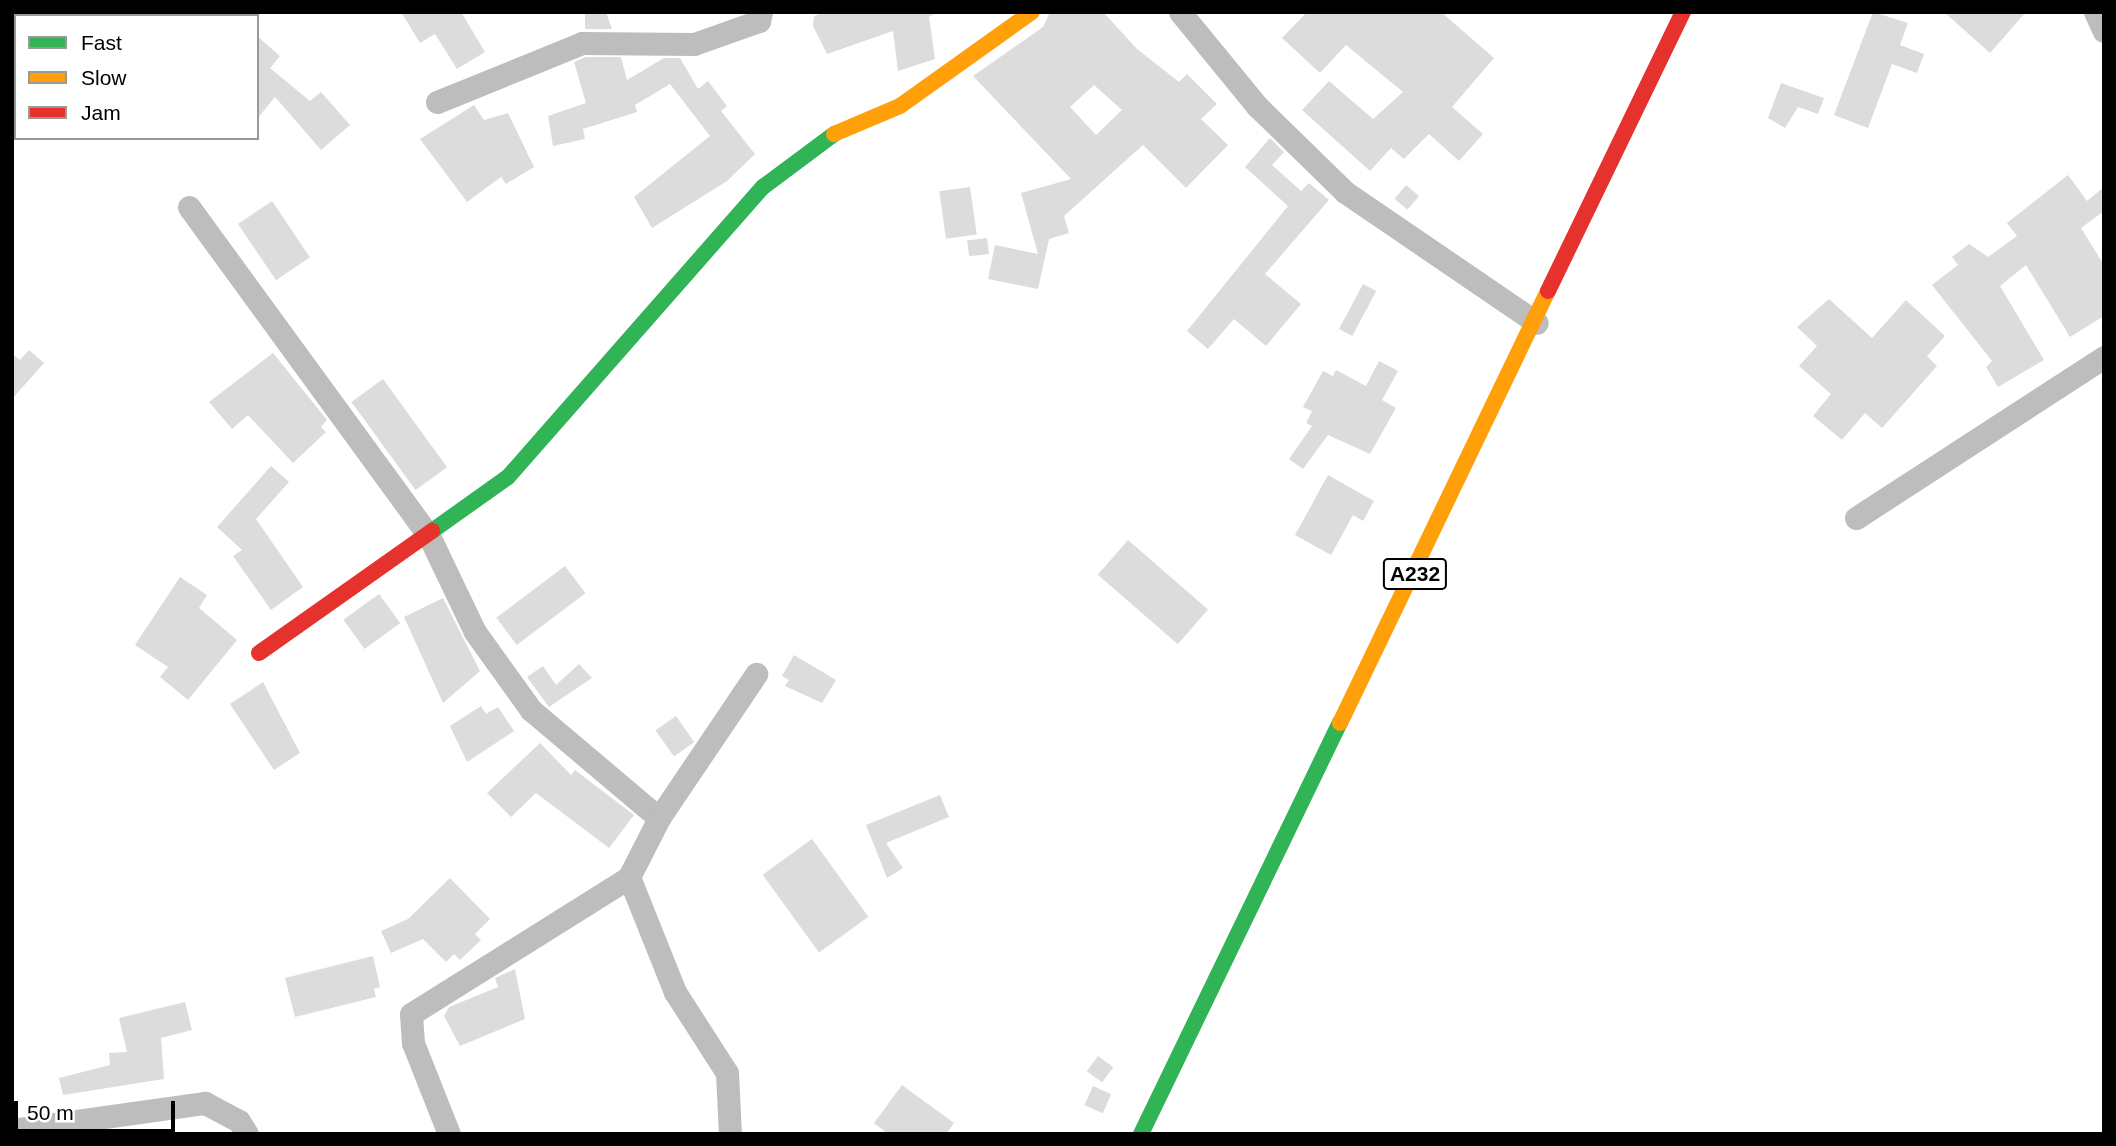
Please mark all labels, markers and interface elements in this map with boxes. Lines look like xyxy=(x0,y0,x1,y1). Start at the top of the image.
legend xyxy=(14,14,259,140)
text: Fast xyxy=(81,31,122,54)
text: Slow xyxy=(81,66,127,89)
text: Jam xyxy=(81,101,121,124)
road number: A232 xyxy=(1382,556,1448,592)
scale bar xyxy=(18,1086,178,1130)
text: 50 m xyxy=(27,1101,74,1124)

